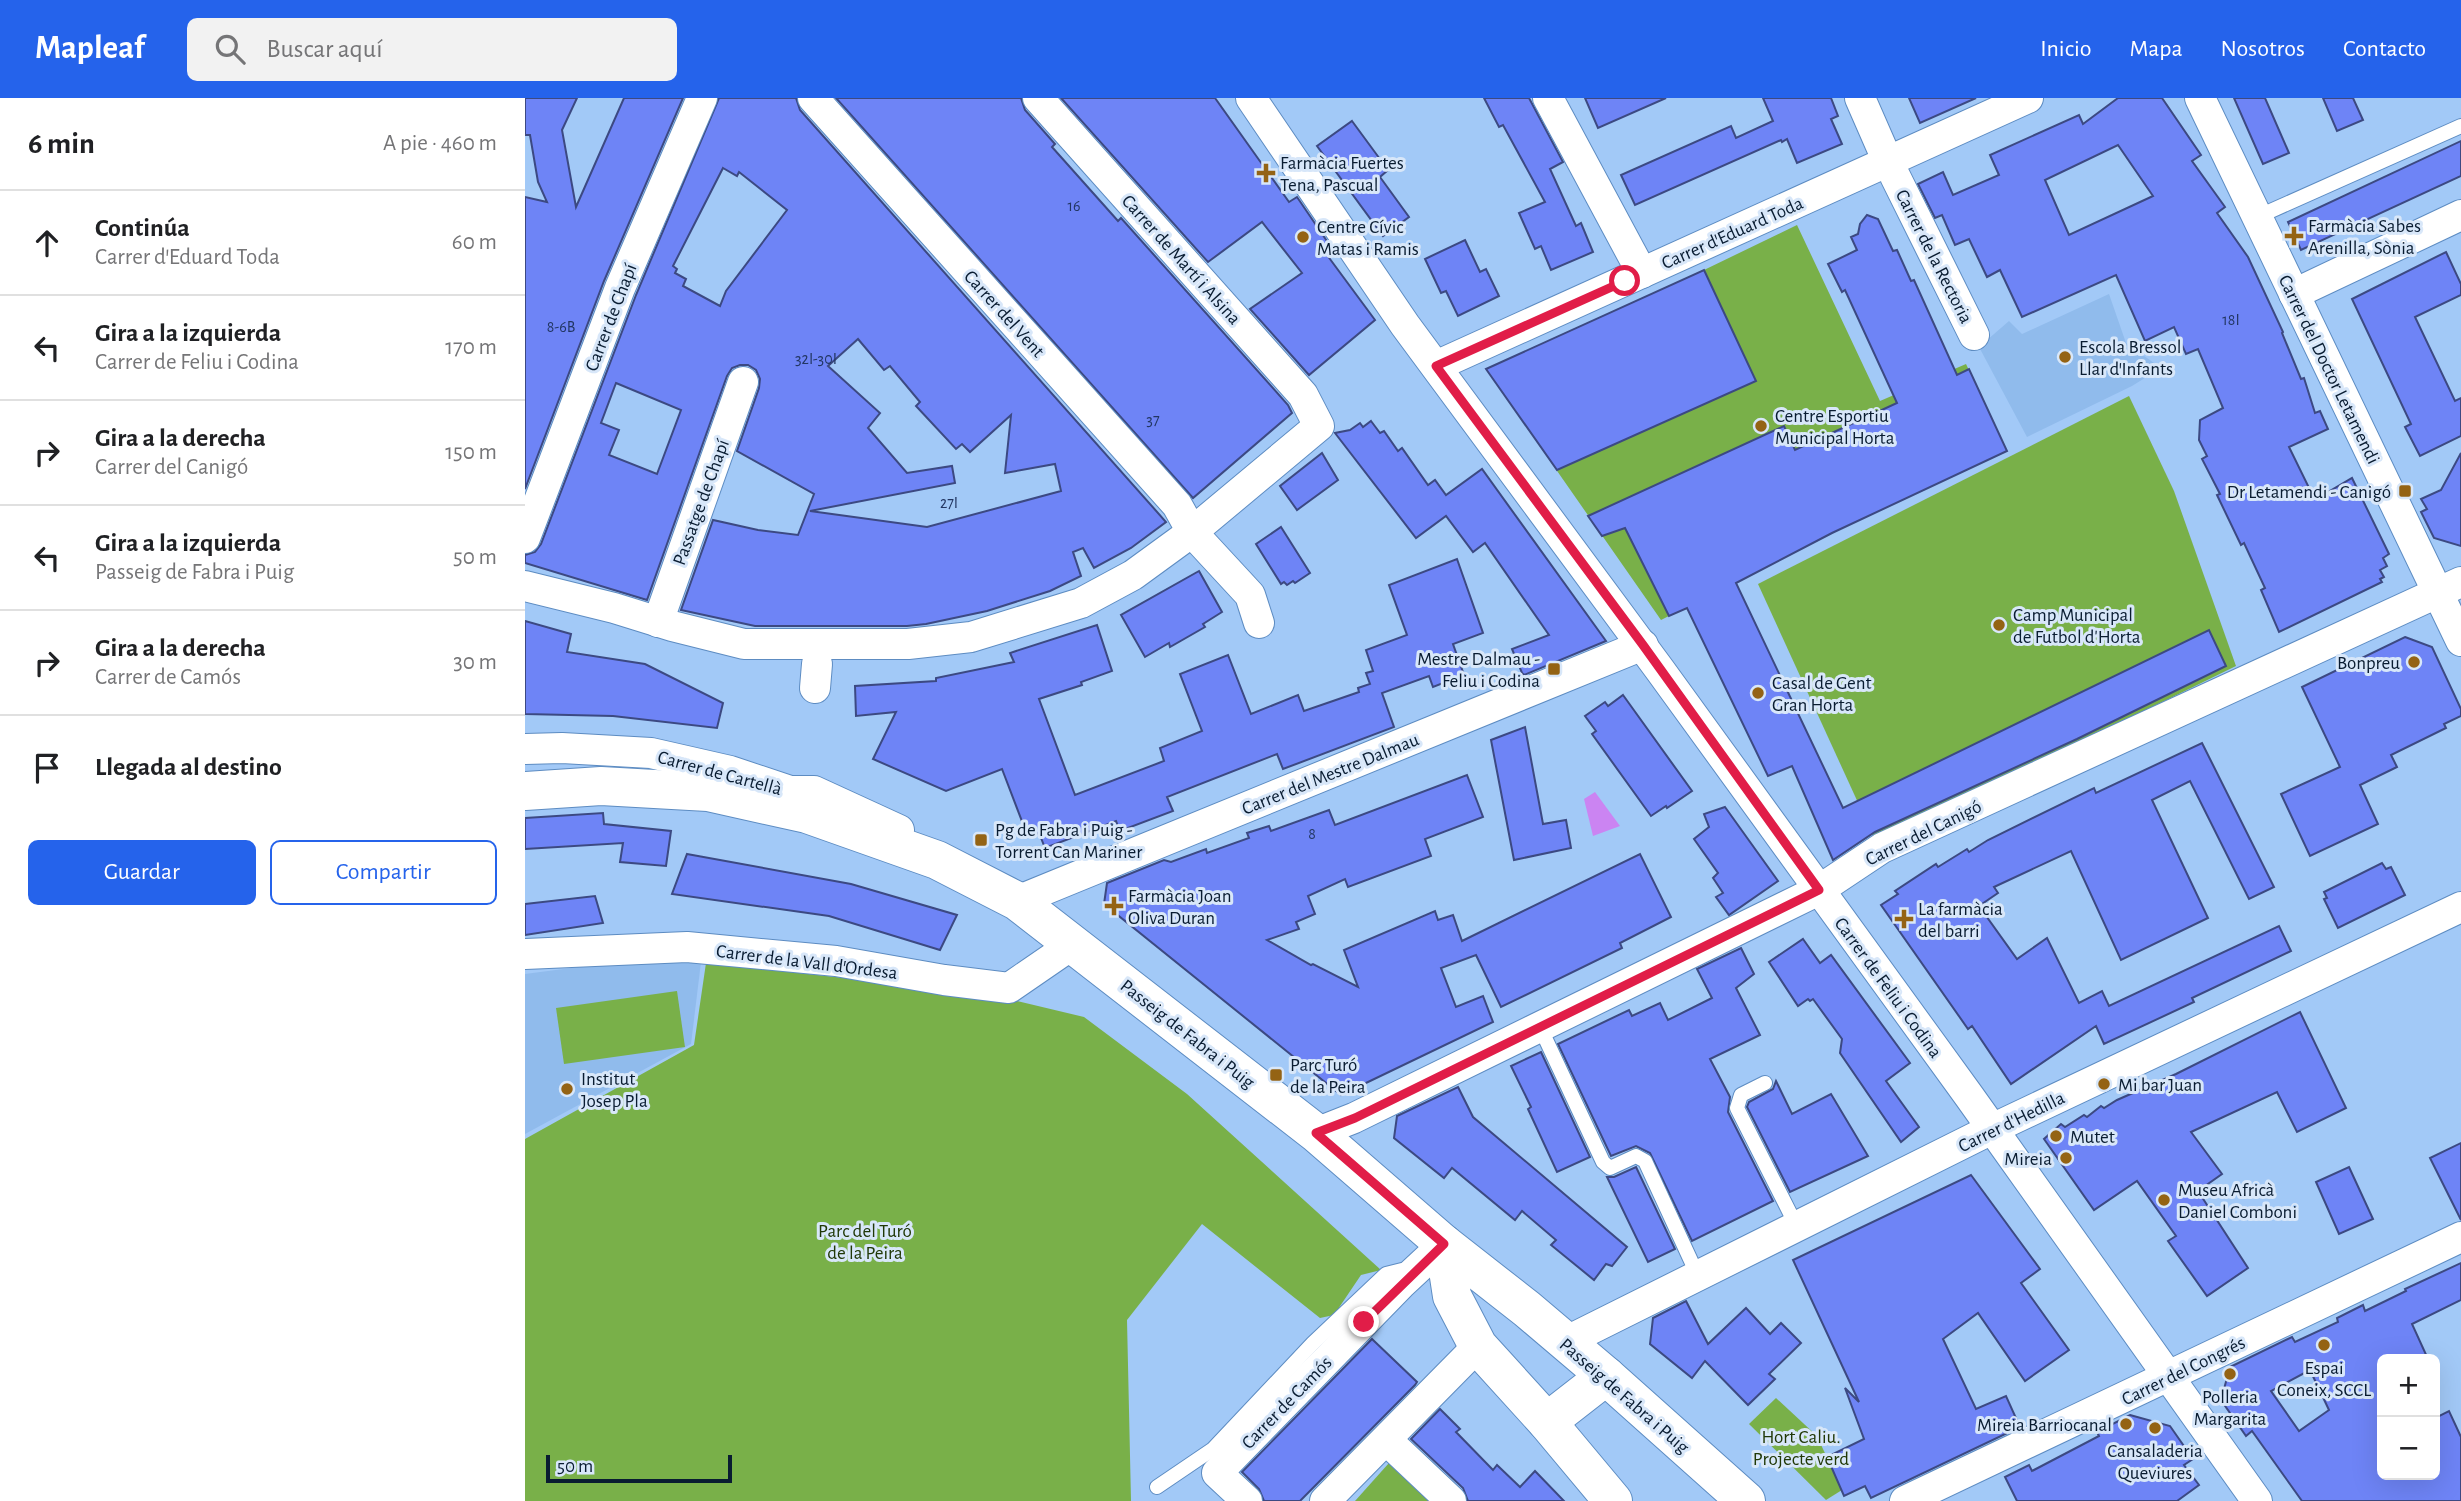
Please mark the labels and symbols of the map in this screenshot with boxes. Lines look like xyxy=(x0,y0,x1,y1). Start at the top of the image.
place label: Farmàcia Fuertes Tena, Pascual xyxy=(1280,154,1404,195)
marker: Farmàcia Fuertes Tena, Pascual xyxy=(1258,165,1274,181)
street label: Carrer de la Rectoria xyxy=(1892,187,1976,327)
street label: Carrer de Martí i Alsina xyxy=(1118,191,1244,329)
street label: Carrer d'Eduard Toda xyxy=(1659,194,1806,273)
house number: 16 xyxy=(1067,198,1081,214)
place label: Farmàcia Sabes Arenilla, Sònia xyxy=(2308,217,2421,258)
place label: Centre Cívic Matas i Ramis xyxy=(1317,218,1419,259)
marker: Farmàcia Sabes Arenilla, Sònia xyxy=(2286,228,2302,244)
marker: Centre Cívic Matas i Ramis xyxy=(1295,229,1311,245)
street label: Carrer de Chapí xyxy=(582,261,641,374)
route start xyxy=(1609,265,1640,296)
street label: Carrer del Vent xyxy=(960,267,1048,361)
street label: Carrer del Doctor Letamendi xyxy=(2275,272,2383,467)
house number: 18I xyxy=(2222,312,2240,328)
house number: 8-6B xyxy=(547,319,575,335)
place label: Escola Bressol Llar d'Infants xyxy=(2079,338,2181,379)
marker: Escola Bressol Llar d'Infants xyxy=(2057,349,2073,365)
house number: 32I-30I xyxy=(795,351,837,367)
place label: Centre Esportiu Municipal Horta xyxy=(1775,407,1895,448)
house number: 37 xyxy=(1146,412,1160,428)
marker: Centre Esportiu Municipal Horta xyxy=(1753,418,1769,434)
street label: Passatge de Chapí xyxy=(670,437,733,568)
place label: Dr Letamendi - Canigó xyxy=(2227,483,2391,502)
marker: Dr Letamendi - Canigó xyxy=(2397,483,2413,499)
house number: 27I xyxy=(940,495,958,511)
place label: Camp Municipal de Futbol d'Horta xyxy=(2013,606,2141,647)
marker: Camp Municipal de Futbol d'Horta xyxy=(1991,617,2007,633)
place label: Mestre Dalmau - Feliu i Codina xyxy=(1417,650,1540,691)
place label: Bonpreu xyxy=(2337,654,2400,673)
marker: Bonpreu xyxy=(2406,654,2422,670)
marker: Mestre Dalmau - Feliu i Codina xyxy=(1546,661,1562,677)
place label: Casal de Gent Gran Horta xyxy=(1772,674,1872,715)
marker: Casal de Gent Gran Horta xyxy=(1750,685,1766,701)
street label: Carrer del Mestre Dalmau xyxy=(1239,730,1422,819)
street label: Carrer de Cartellà xyxy=(655,748,784,799)
street label: Carrer del Canigó xyxy=(1863,797,1985,870)
place label: Pg de Fabra i Puig - Torrent Can Mariner xyxy=(995,821,1142,862)
house number: 8 xyxy=(1308,826,1316,842)
marker: Pg de Fabra i Puig - Torrent Can Mariner xyxy=(973,832,989,848)
place label: Farmàcia Joan Oliva Duran xyxy=(1128,887,1231,928)
marker: Farmàcia Joan Oliva Duran xyxy=(1106,898,1122,914)
place label: La farmàcia del barri xyxy=(1918,900,2003,941)
marker: La farmàcia del barri xyxy=(1896,911,1912,927)
street label: Carrer de Feliu i Codina xyxy=(1831,914,1945,1062)
street label: Carrer de la Vall d'Ordesa xyxy=(715,942,899,983)
street label: Passeig de Fabra i Puig xyxy=(1116,976,1258,1093)
place label: Parc Turó de la Peira xyxy=(1290,1056,1366,1097)
marker: Parc Turó de la Peira xyxy=(1268,1067,1284,1083)
place label: Institut Josep Pla xyxy=(581,1070,648,1111)
marker: Mi bar Juan xyxy=(2096,1076,2112,1092)
place label: Mi bar Juan xyxy=(2118,1076,2202,1095)
marker: Institut Josep Pla xyxy=(559,1081,575,1097)
street label: Carrer d'Hedilla xyxy=(1955,1088,2068,1156)
marker: Mutet xyxy=(2048,1128,2064,1144)
place label: Mutet xyxy=(2070,1128,2115,1147)
place label: Mireia xyxy=(2004,1150,2052,1169)
marker: Mireia xyxy=(2058,1150,2074,1166)
place label: Museu Africà Daniel Comboni xyxy=(2178,1181,2297,1222)
marker: Museu Africà Daniel Comboni xyxy=(2156,1192,2172,1208)
park label: Parc del Turó de la Peira xyxy=(818,1222,912,1263)
route end xyxy=(1348,1306,1379,1337)
street label: Carrer del Congrés xyxy=(2119,1333,2248,1409)
street label: Passeig de Fabra i Puig xyxy=(1556,1335,1693,1458)
marker: Espai Coneix, SCCL xyxy=(2316,1337,2332,1353)
street label: Carrer de Camós xyxy=(1238,1353,1336,1453)
place label: Espai Coneix, SCCL xyxy=(2277,1359,2371,1400)
marker: Polleria Margarita xyxy=(2222,1366,2238,1382)
place label: Polleria Margarita xyxy=(2194,1388,2267,1429)
place label: Mireia Barriocanal xyxy=(1977,1416,2112,1435)
marker: Mireia Barriocanal xyxy=(2118,1416,2134,1432)
marker: Cansaladeria Queviures xyxy=(2147,1420,2163,1436)
park label: Hort Caliu. Projecte verd xyxy=(1753,1428,1849,1469)
place label: Cansaladeria Queviures xyxy=(2107,1442,2203,1483)
scale bar xyxy=(546,1452,731,1484)

